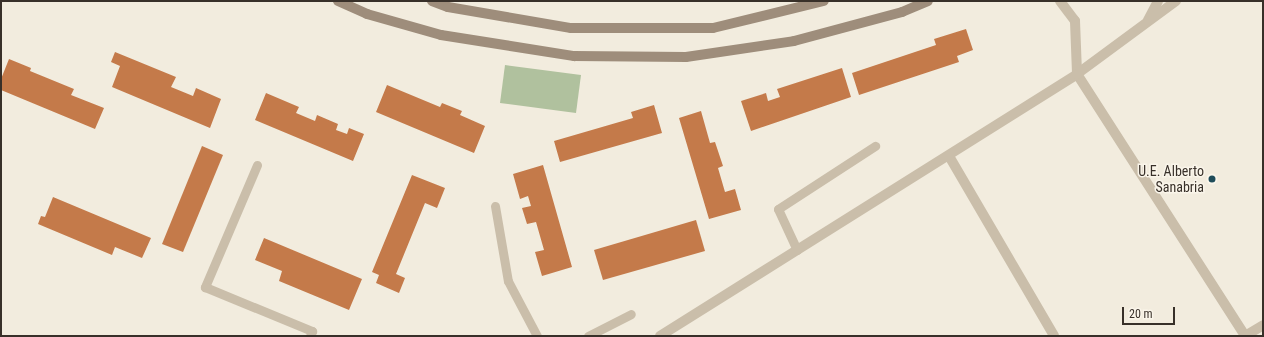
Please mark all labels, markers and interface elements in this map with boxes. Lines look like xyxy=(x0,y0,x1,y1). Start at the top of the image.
place label: U.E. Alberto Sanabria xyxy=(1138,163,1204,196)
marker: U.E. Alberto Sanabria xyxy=(1207,174,1217,184)
scale bar xyxy=(1124,299,1177,325)
text: 20 m xyxy=(1129,307,1153,321)

